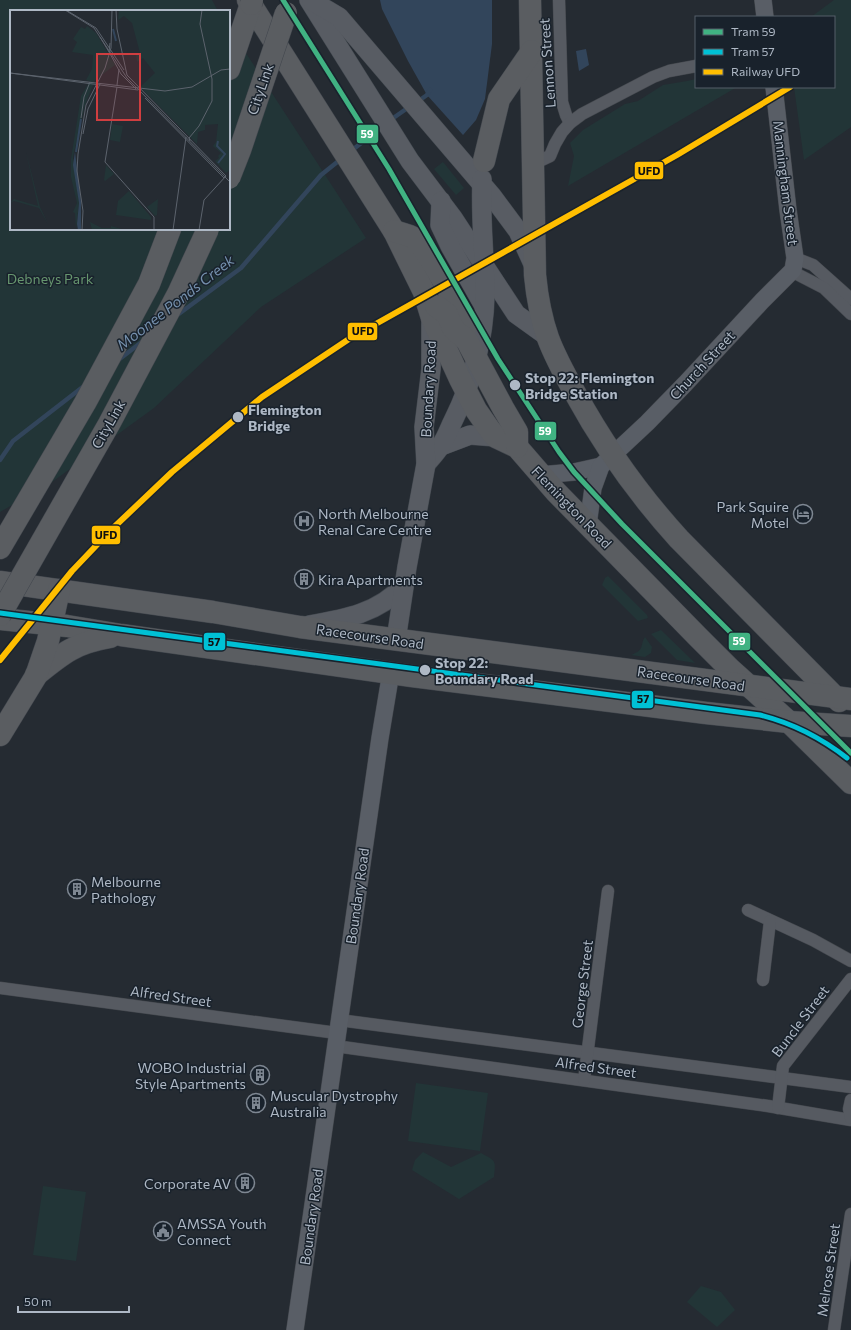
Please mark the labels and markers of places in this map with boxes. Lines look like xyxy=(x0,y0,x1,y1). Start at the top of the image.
place label: Stop 22: Flemington Bridge Station xyxy=(525,369,654,402)
marker: Stop 22: Flemington Bridge Station xyxy=(508,378,522,392)
place label: Flemington Bridge xyxy=(248,401,322,434)
marker: Flemington Bridge xyxy=(231,410,245,424)
place label: Park Squire Motel xyxy=(716,498,789,531)
hotel icon: Park Squire Motel xyxy=(792,503,814,525)
place label: North Melbourne Renal Care Centre xyxy=(318,505,432,538)
hospital icon: North Melbourne Renal Care Centre xyxy=(293,510,315,532)
building icon: Kira Apartments xyxy=(293,568,315,590)
place label: Kira Apartments xyxy=(318,571,423,588)
place label: Stop 22: Boundary Road xyxy=(435,654,534,687)
marker: Stop 22: Boundary Road xyxy=(418,663,432,677)
place label: Melbourne Pathology xyxy=(91,873,161,906)
building icon: Melbourne Pathology xyxy=(66,878,88,900)
place label: WOBO Industrial Style Apartments xyxy=(135,1059,246,1092)
building icon: WOBO Industrial Style Apartments xyxy=(249,1064,271,1086)
place label: Muscular Dystrophy Australia xyxy=(270,1087,398,1120)
building icon: Muscular Dystrophy Australia xyxy=(245,1092,267,1114)
building icon: Corporate AV xyxy=(234,1172,256,1194)
place label: Corporate AV xyxy=(144,1175,231,1192)
place label: AMSSA Youth Connect xyxy=(177,1215,267,1248)
public building icon: AMSSA Youth Connect xyxy=(152,1220,174,1242)

